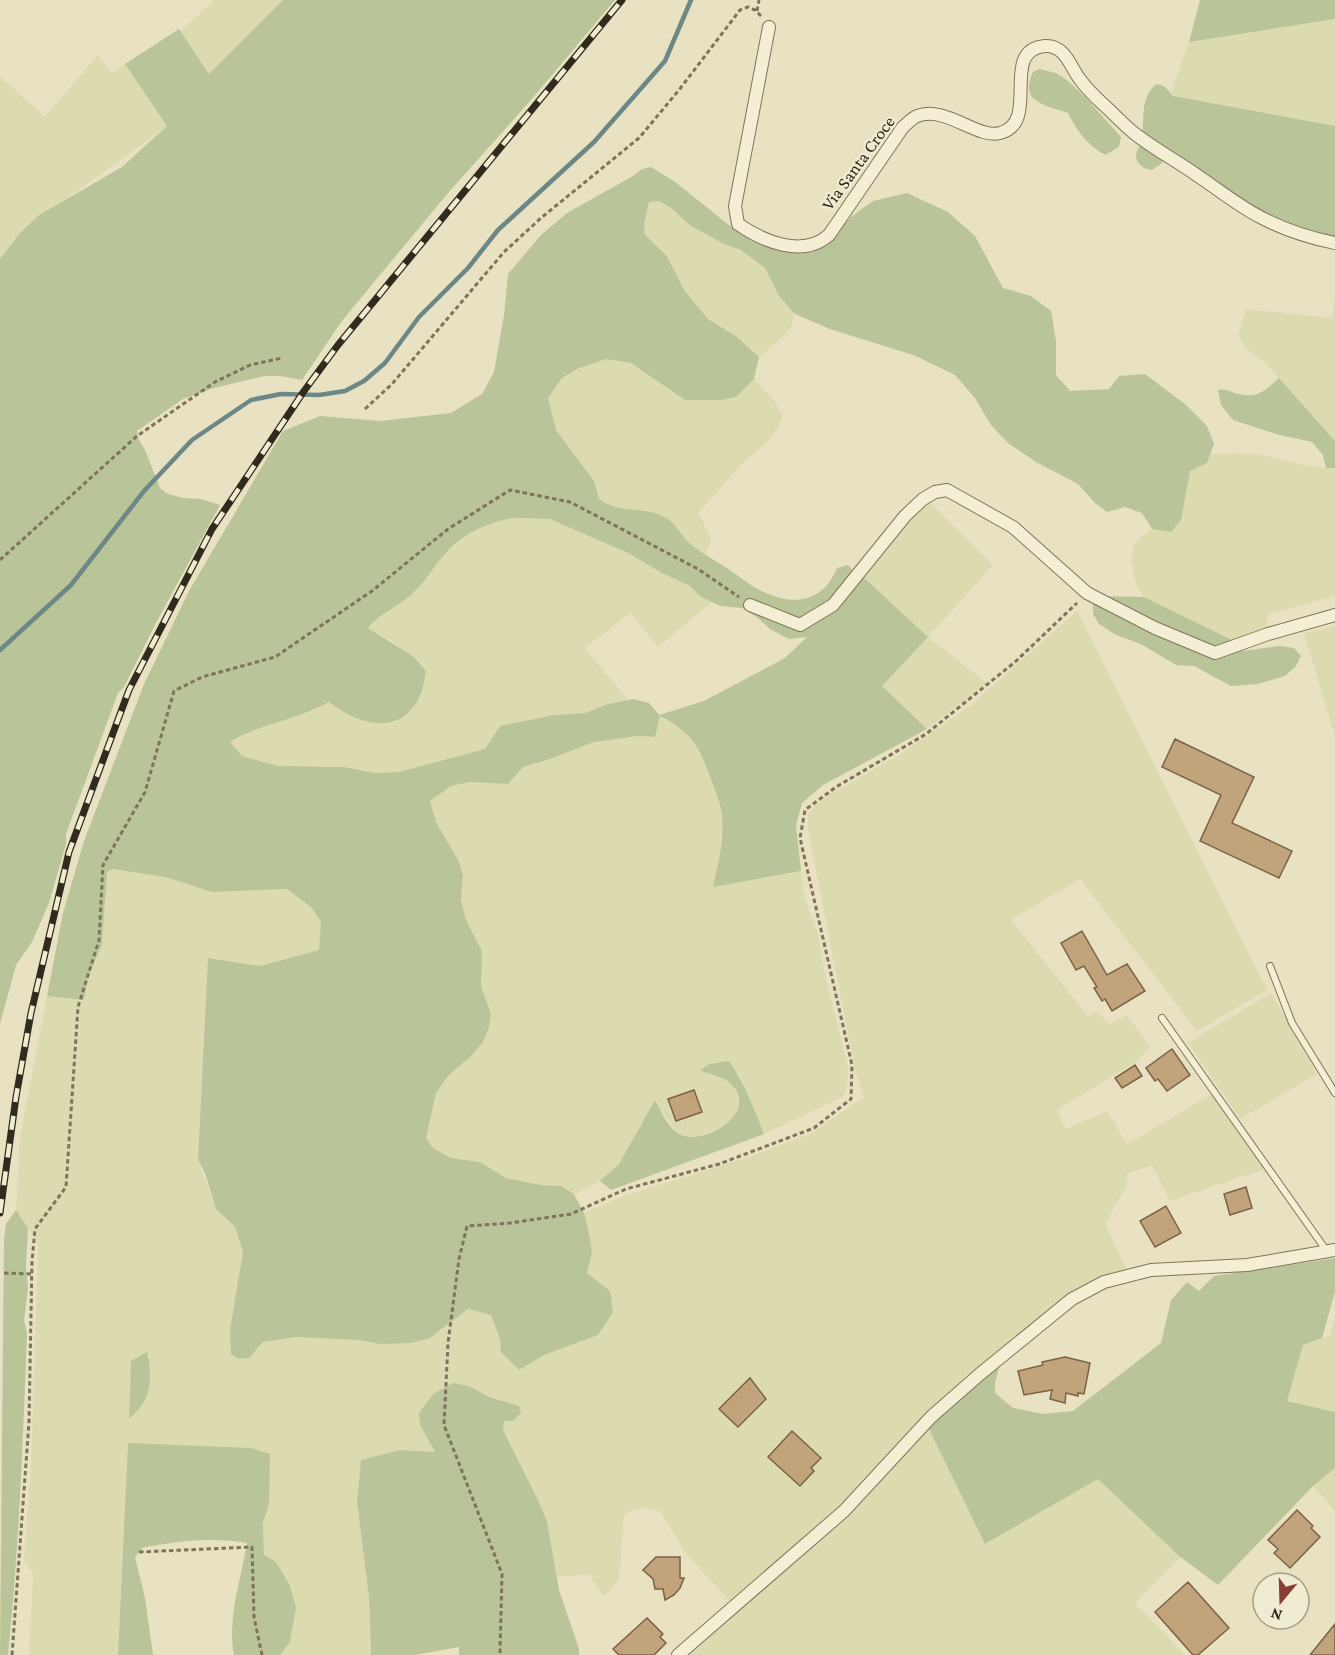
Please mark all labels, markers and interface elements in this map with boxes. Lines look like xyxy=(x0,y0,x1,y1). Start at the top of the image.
street label: Via Santa Croce xyxy=(817,112,899,214)
north arrow xyxy=(1251,1571,1311,1631)
text: N xyxy=(1268,1605,1284,1625)

